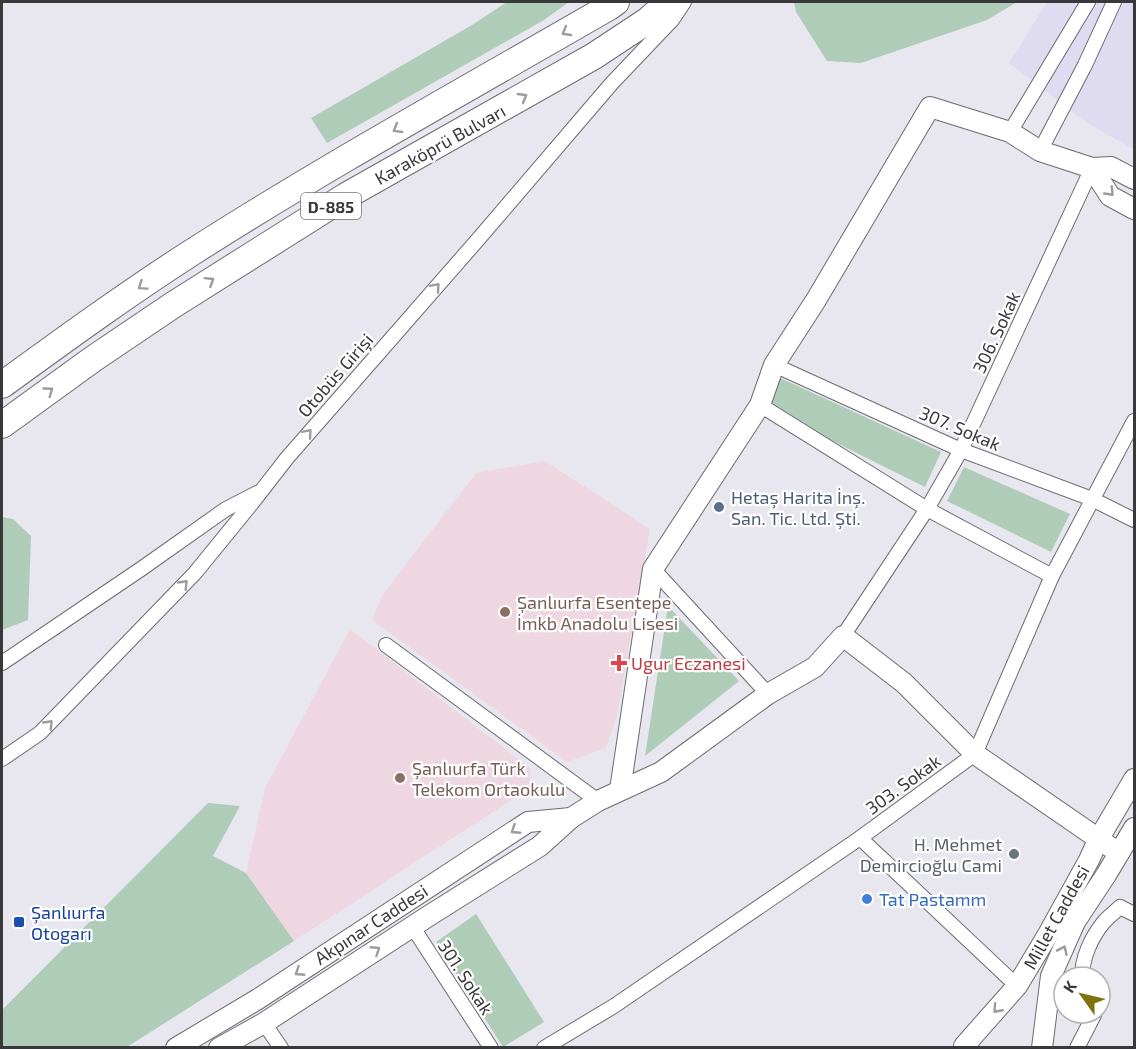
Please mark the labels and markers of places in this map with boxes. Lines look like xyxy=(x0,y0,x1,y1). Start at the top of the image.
place label: Hetaş Harita İnş. San. Tic. Ltd. Şti. xyxy=(731,486,865,530)
marker: Hetaş Harita İnş. San. Tic. Ltd. Şti. xyxy=(712,500,726,514)
place label: Şanlıurfa Esentepe İmkb Anadolu Lisesi xyxy=(517,591,678,634)
marker: Şanlıurfa Esentepe İmkb Anadolu Lisesi xyxy=(498,605,512,619)
place label: Ugur Eczanesi xyxy=(631,652,746,674)
marker: Ugur Eczanesi xyxy=(612,656,626,670)
place label: Şanlıurfa Türk Telekom Ortaokulu xyxy=(412,757,565,800)
marker: Şanlıurfa Türk Telekom Ortaokulu xyxy=(393,771,407,785)
place label: H. Mehmet Demircioğlu Cami xyxy=(860,833,1002,876)
marker: H. Mehmet Demircioğlu Cami xyxy=(1007,847,1021,861)
place label: Tat Pastamm xyxy=(879,888,986,910)
marker: Tat Pastamm xyxy=(860,892,874,906)
place label: Şanlıurfa Otogarı xyxy=(31,901,105,944)
marker: Şanlıurfa Otogarı xyxy=(12,915,26,929)

